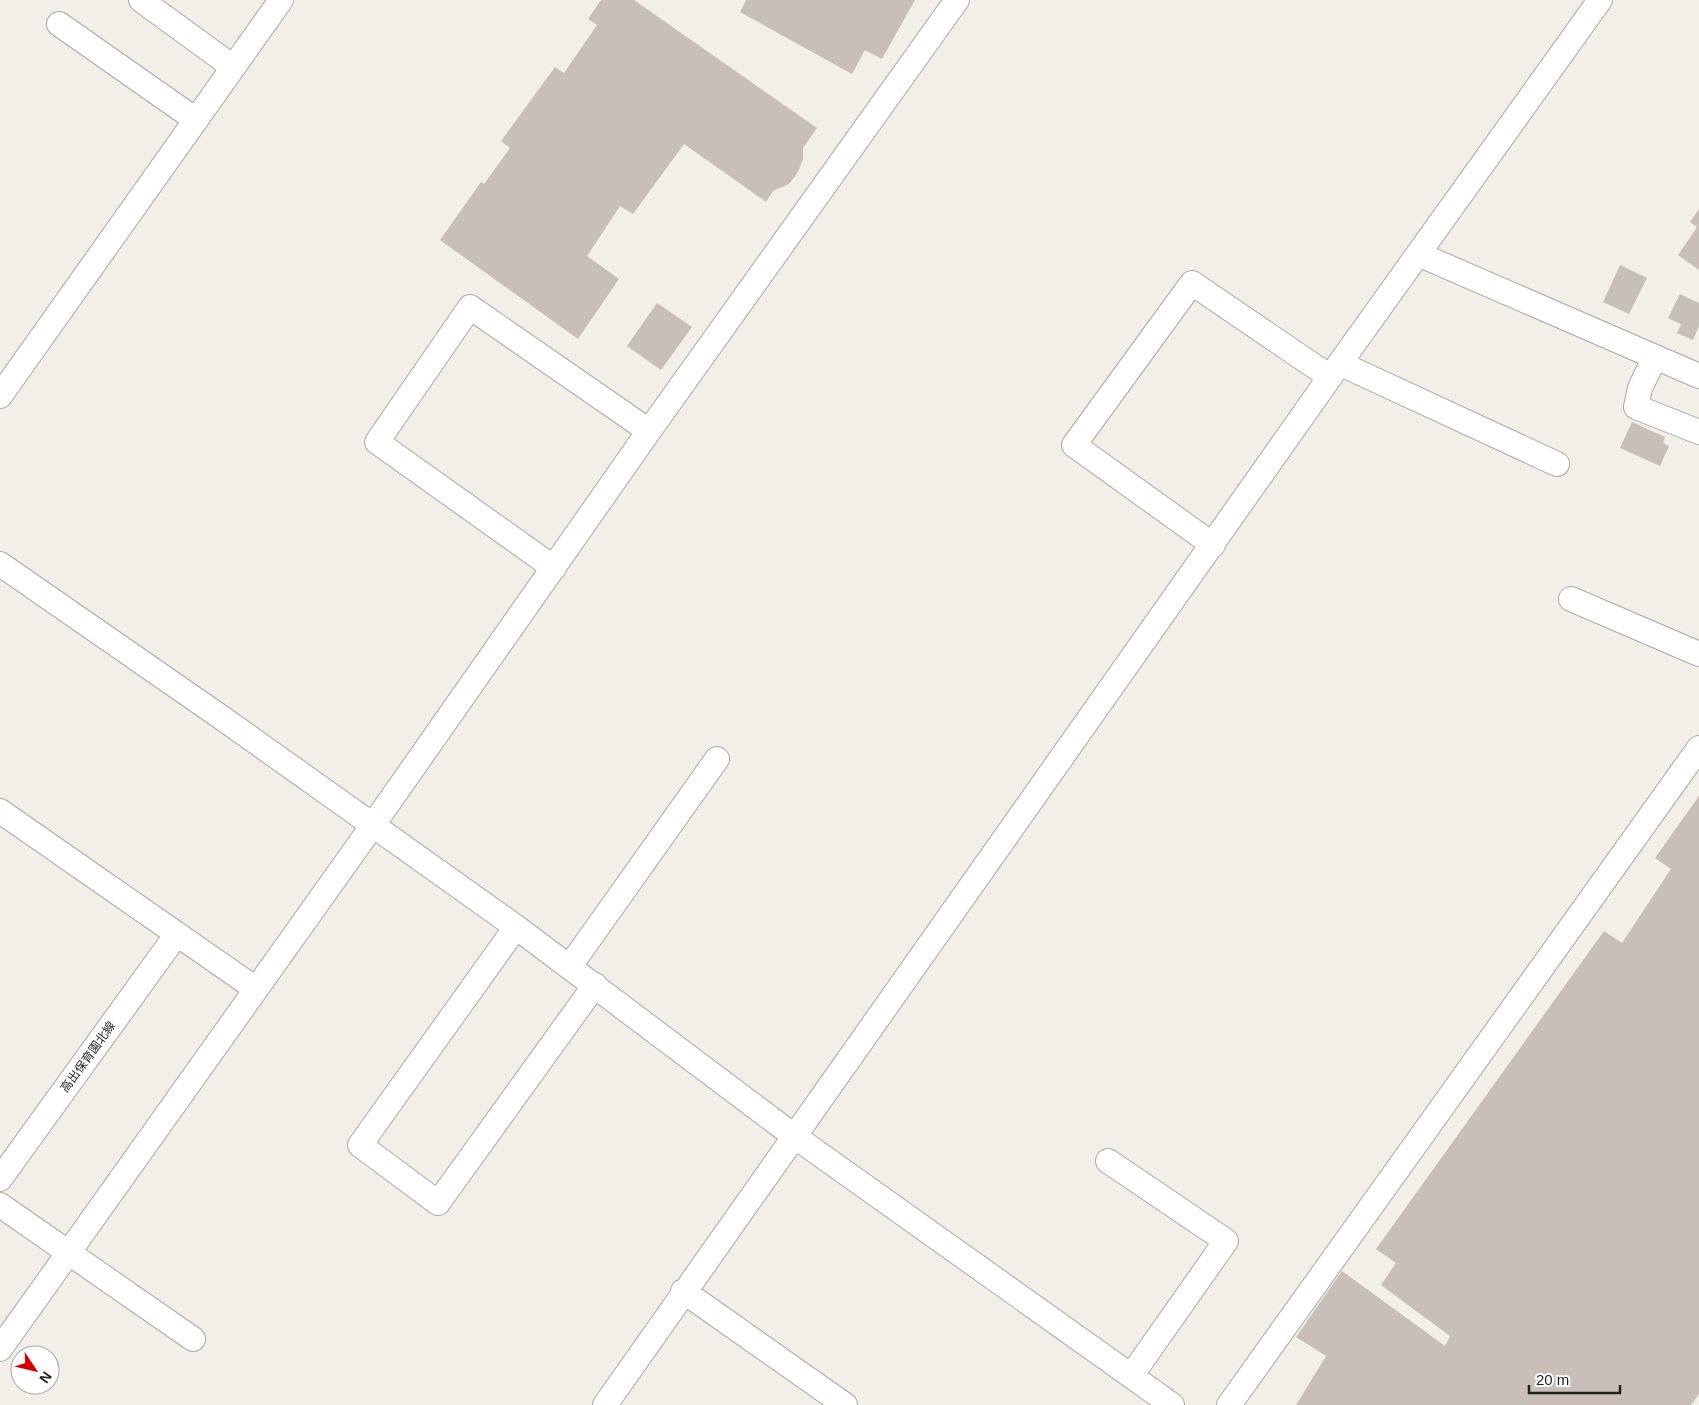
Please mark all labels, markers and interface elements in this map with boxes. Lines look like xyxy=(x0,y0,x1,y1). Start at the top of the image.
street label: 高出保育園北線 xyxy=(58,1019,118,1095)
north arrow xyxy=(10,1345,60,1395)
scale bar xyxy=(1529,1362,1620,1394)
text: N xyxy=(36,1369,55,1386)
text: 20 m xyxy=(1536,1371,1569,1388)

